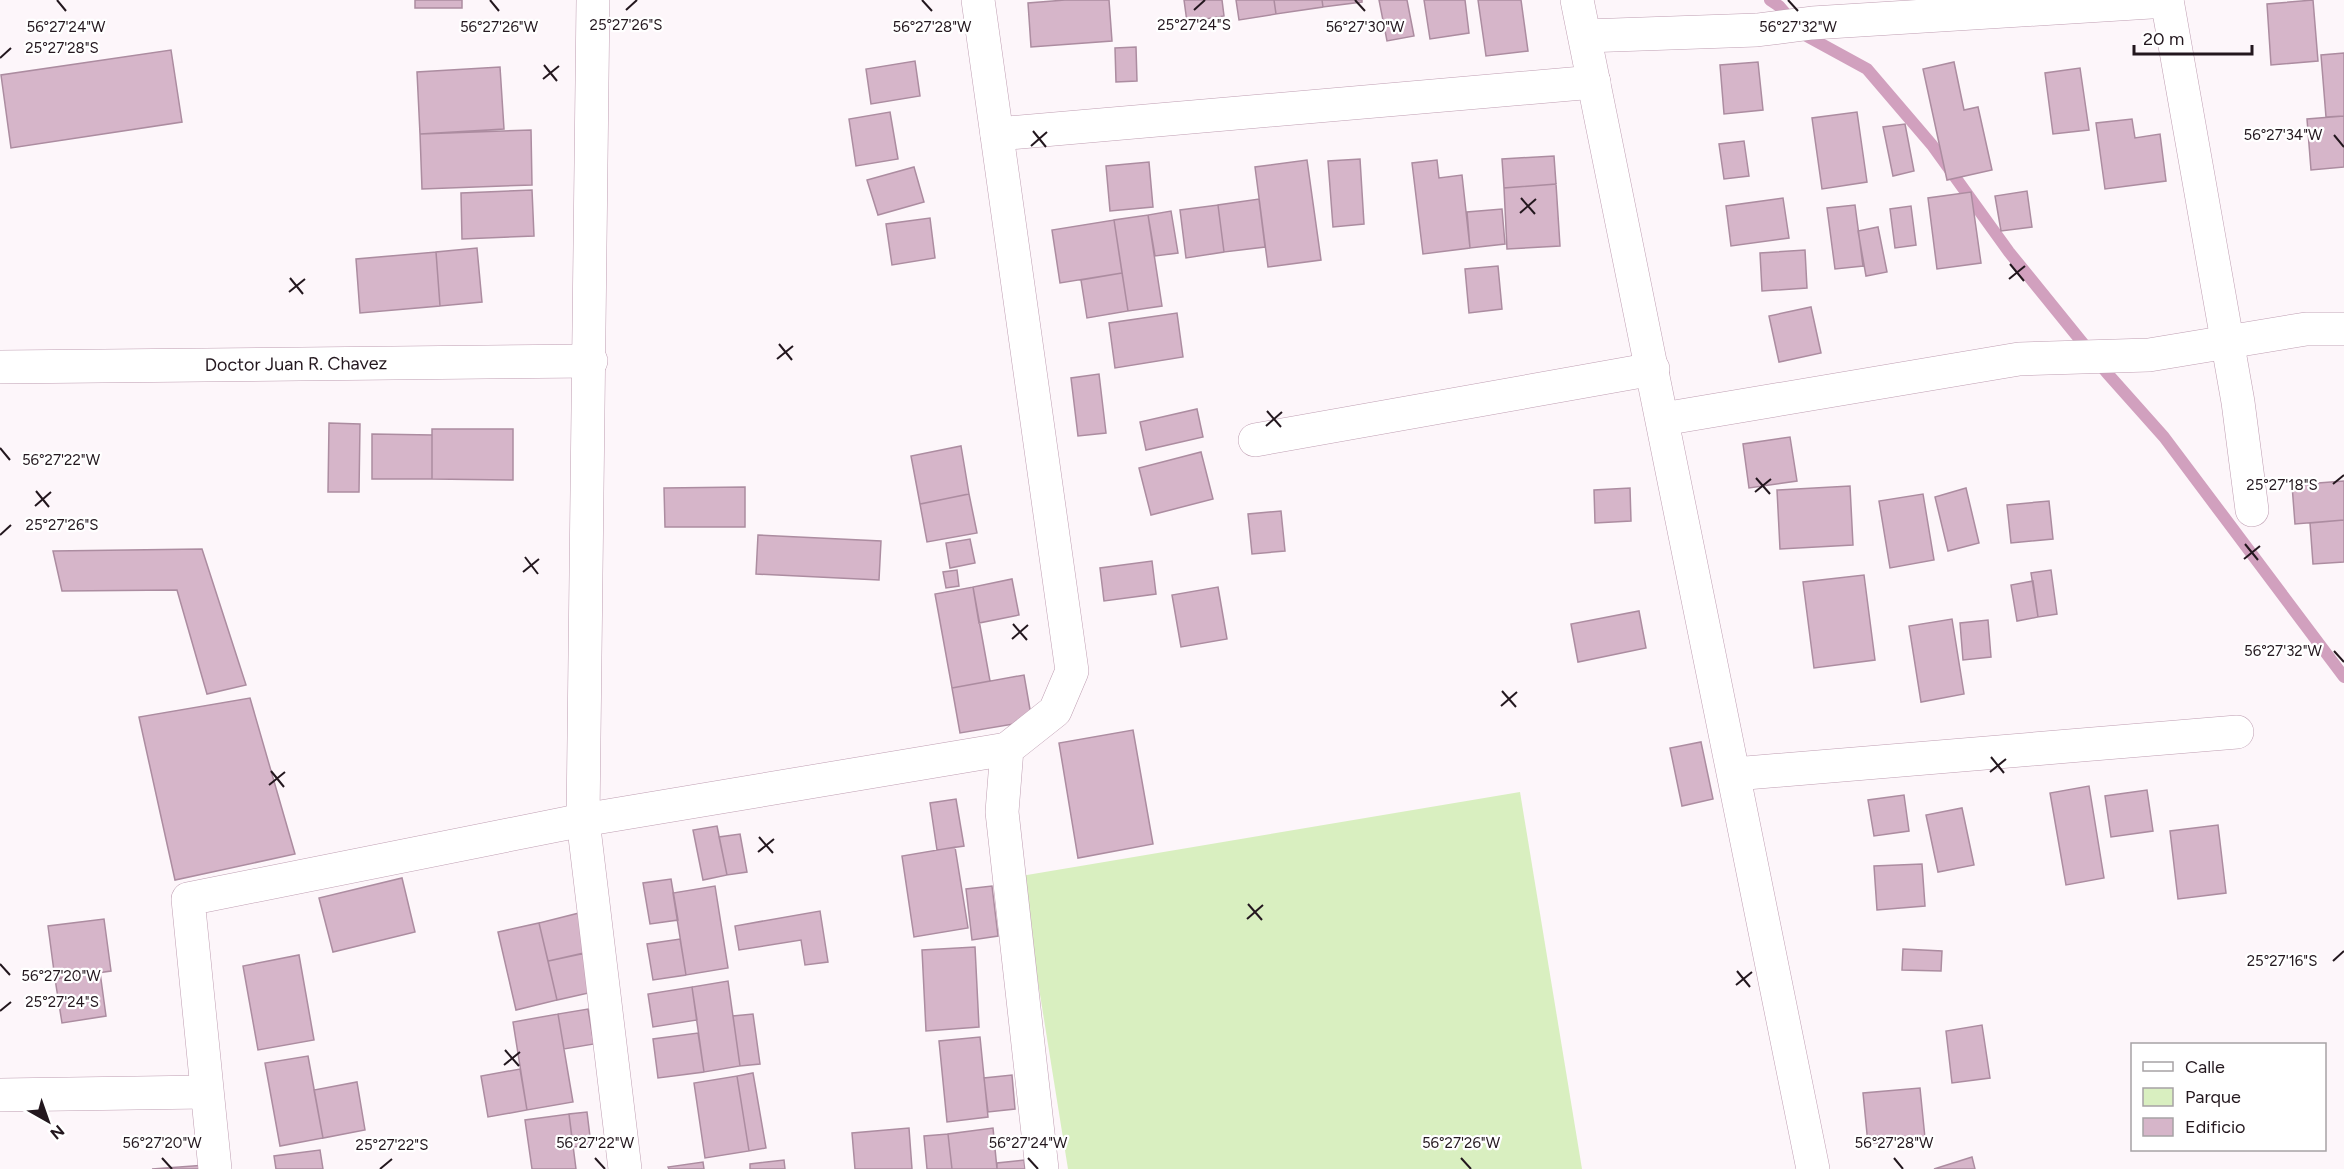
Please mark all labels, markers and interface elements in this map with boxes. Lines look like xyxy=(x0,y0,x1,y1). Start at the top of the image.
text: 25°27'26"S xyxy=(590,16,662,34)
text: 25°27'24"S xyxy=(1157,16,1231,34)
text: 56°27'24"W xyxy=(27,18,106,36)
text: 56°27'26"W xyxy=(460,18,539,36)
text: 56°27'28"W xyxy=(893,18,972,36)
text: 56°27'30"W xyxy=(1325,18,1405,36)
text: 56°27'32"W xyxy=(1759,18,1838,36)
scale bar xyxy=(2134,18,2252,56)
text: 20 m xyxy=(2143,28,2184,50)
text: 25°27'28"S xyxy=(25,39,99,57)
text: 56°27'34"W xyxy=(2244,126,2323,144)
street label: Doctor Juan R. Chavez xyxy=(204,352,388,376)
text: 56°27'22"W xyxy=(22,451,101,469)
text: 25°27'18"S xyxy=(2246,476,2318,494)
text: 25°27'26"S xyxy=(26,516,98,534)
text: 56°27'32"W xyxy=(2244,642,2323,660)
text: 25°27'16"S xyxy=(2247,952,2317,970)
text: 56°27'20"W xyxy=(21,967,101,985)
text: 25°27'24"S xyxy=(25,993,99,1011)
legend xyxy=(2131,1043,2326,1151)
text: Calle xyxy=(2185,1056,2225,1078)
text: Parque xyxy=(2185,1086,2241,1108)
north arrow xyxy=(18,1091,78,1151)
text: Edificio xyxy=(2185,1116,2246,1138)
text: N xyxy=(46,1121,68,1143)
text: 56°27'20"W xyxy=(122,1134,202,1152)
text: 56°27'22"W xyxy=(556,1134,635,1152)
text: 56°27'24"W xyxy=(989,1134,1068,1152)
text: 56°27'26"W xyxy=(1422,1134,1501,1152)
text: 56°27'28"W xyxy=(1855,1134,1934,1152)
text: 25°27'22"S xyxy=(356,1136,428,1154)

